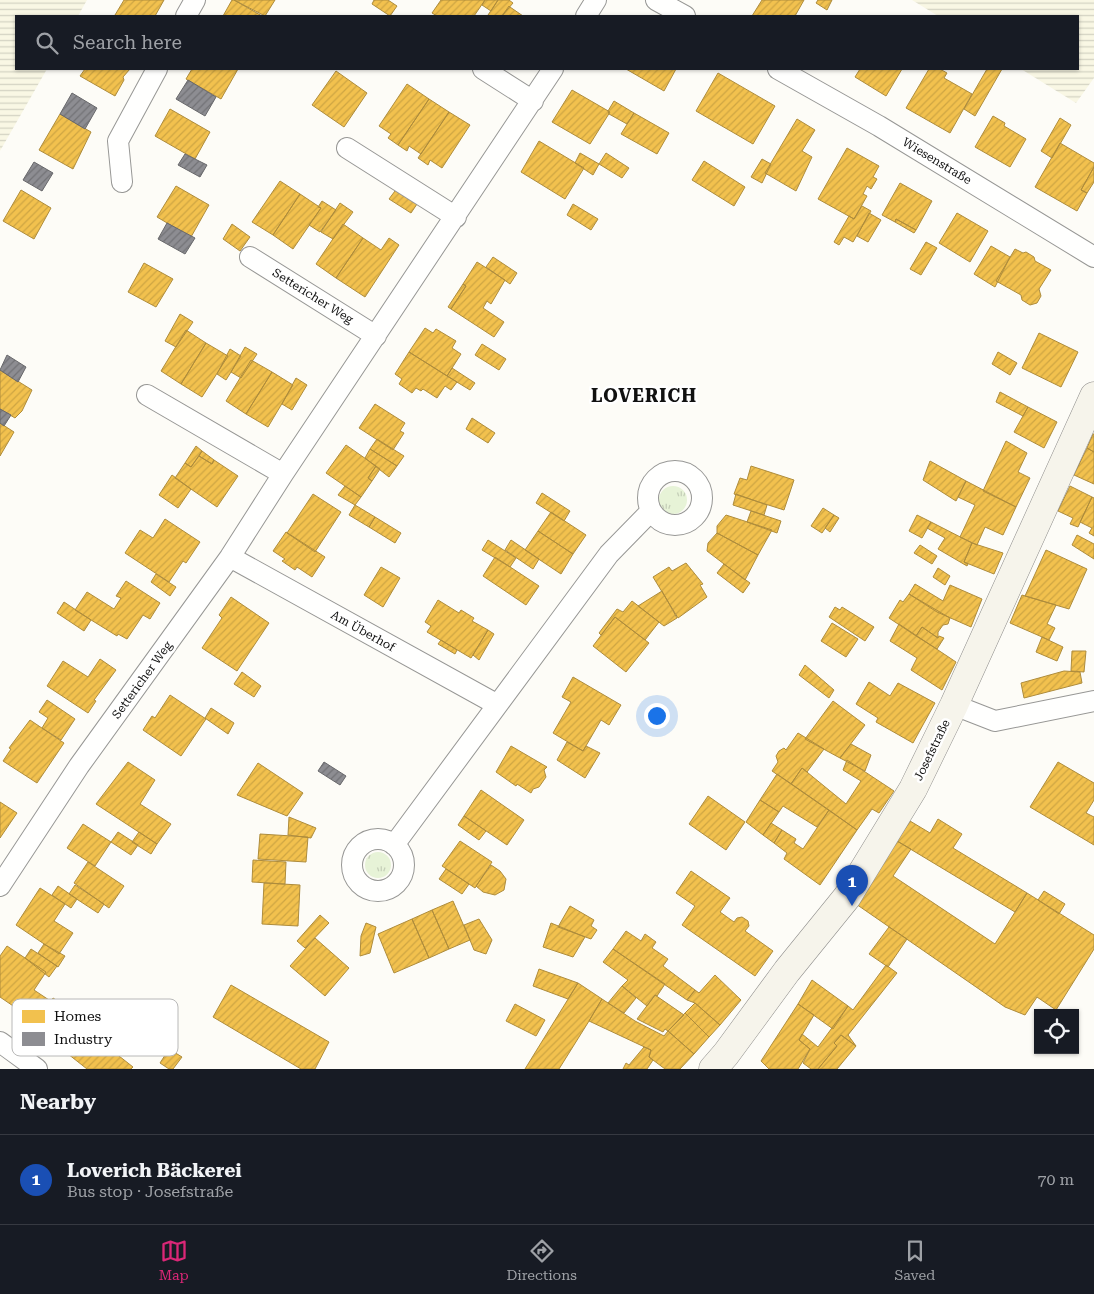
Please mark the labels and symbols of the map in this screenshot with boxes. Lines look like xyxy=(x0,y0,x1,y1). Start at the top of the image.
street label: Wiesenstraße xyxy=(900,135,974,187)
street label: Settericher Weg xyxy=(270,266,356,327)
district label: LOVERICH xyxy=(591,385,697,406)
street label: Am Überhof xyxy=(329,608,398,654)
street label: Settericher Weg xyxy=(109,638,175,722)
your location xyxy=(644,703,670,729)
street label: Josefstraße xyxy=(911,717,953,783)
pin: 1 xyxy=(836,865,868,906)
legend xyxy=(12,999,178,1056)
text: Homes xyxy=(54,1008,102,1024)
text: Industry xyxy=(54,1031,113,1047)

